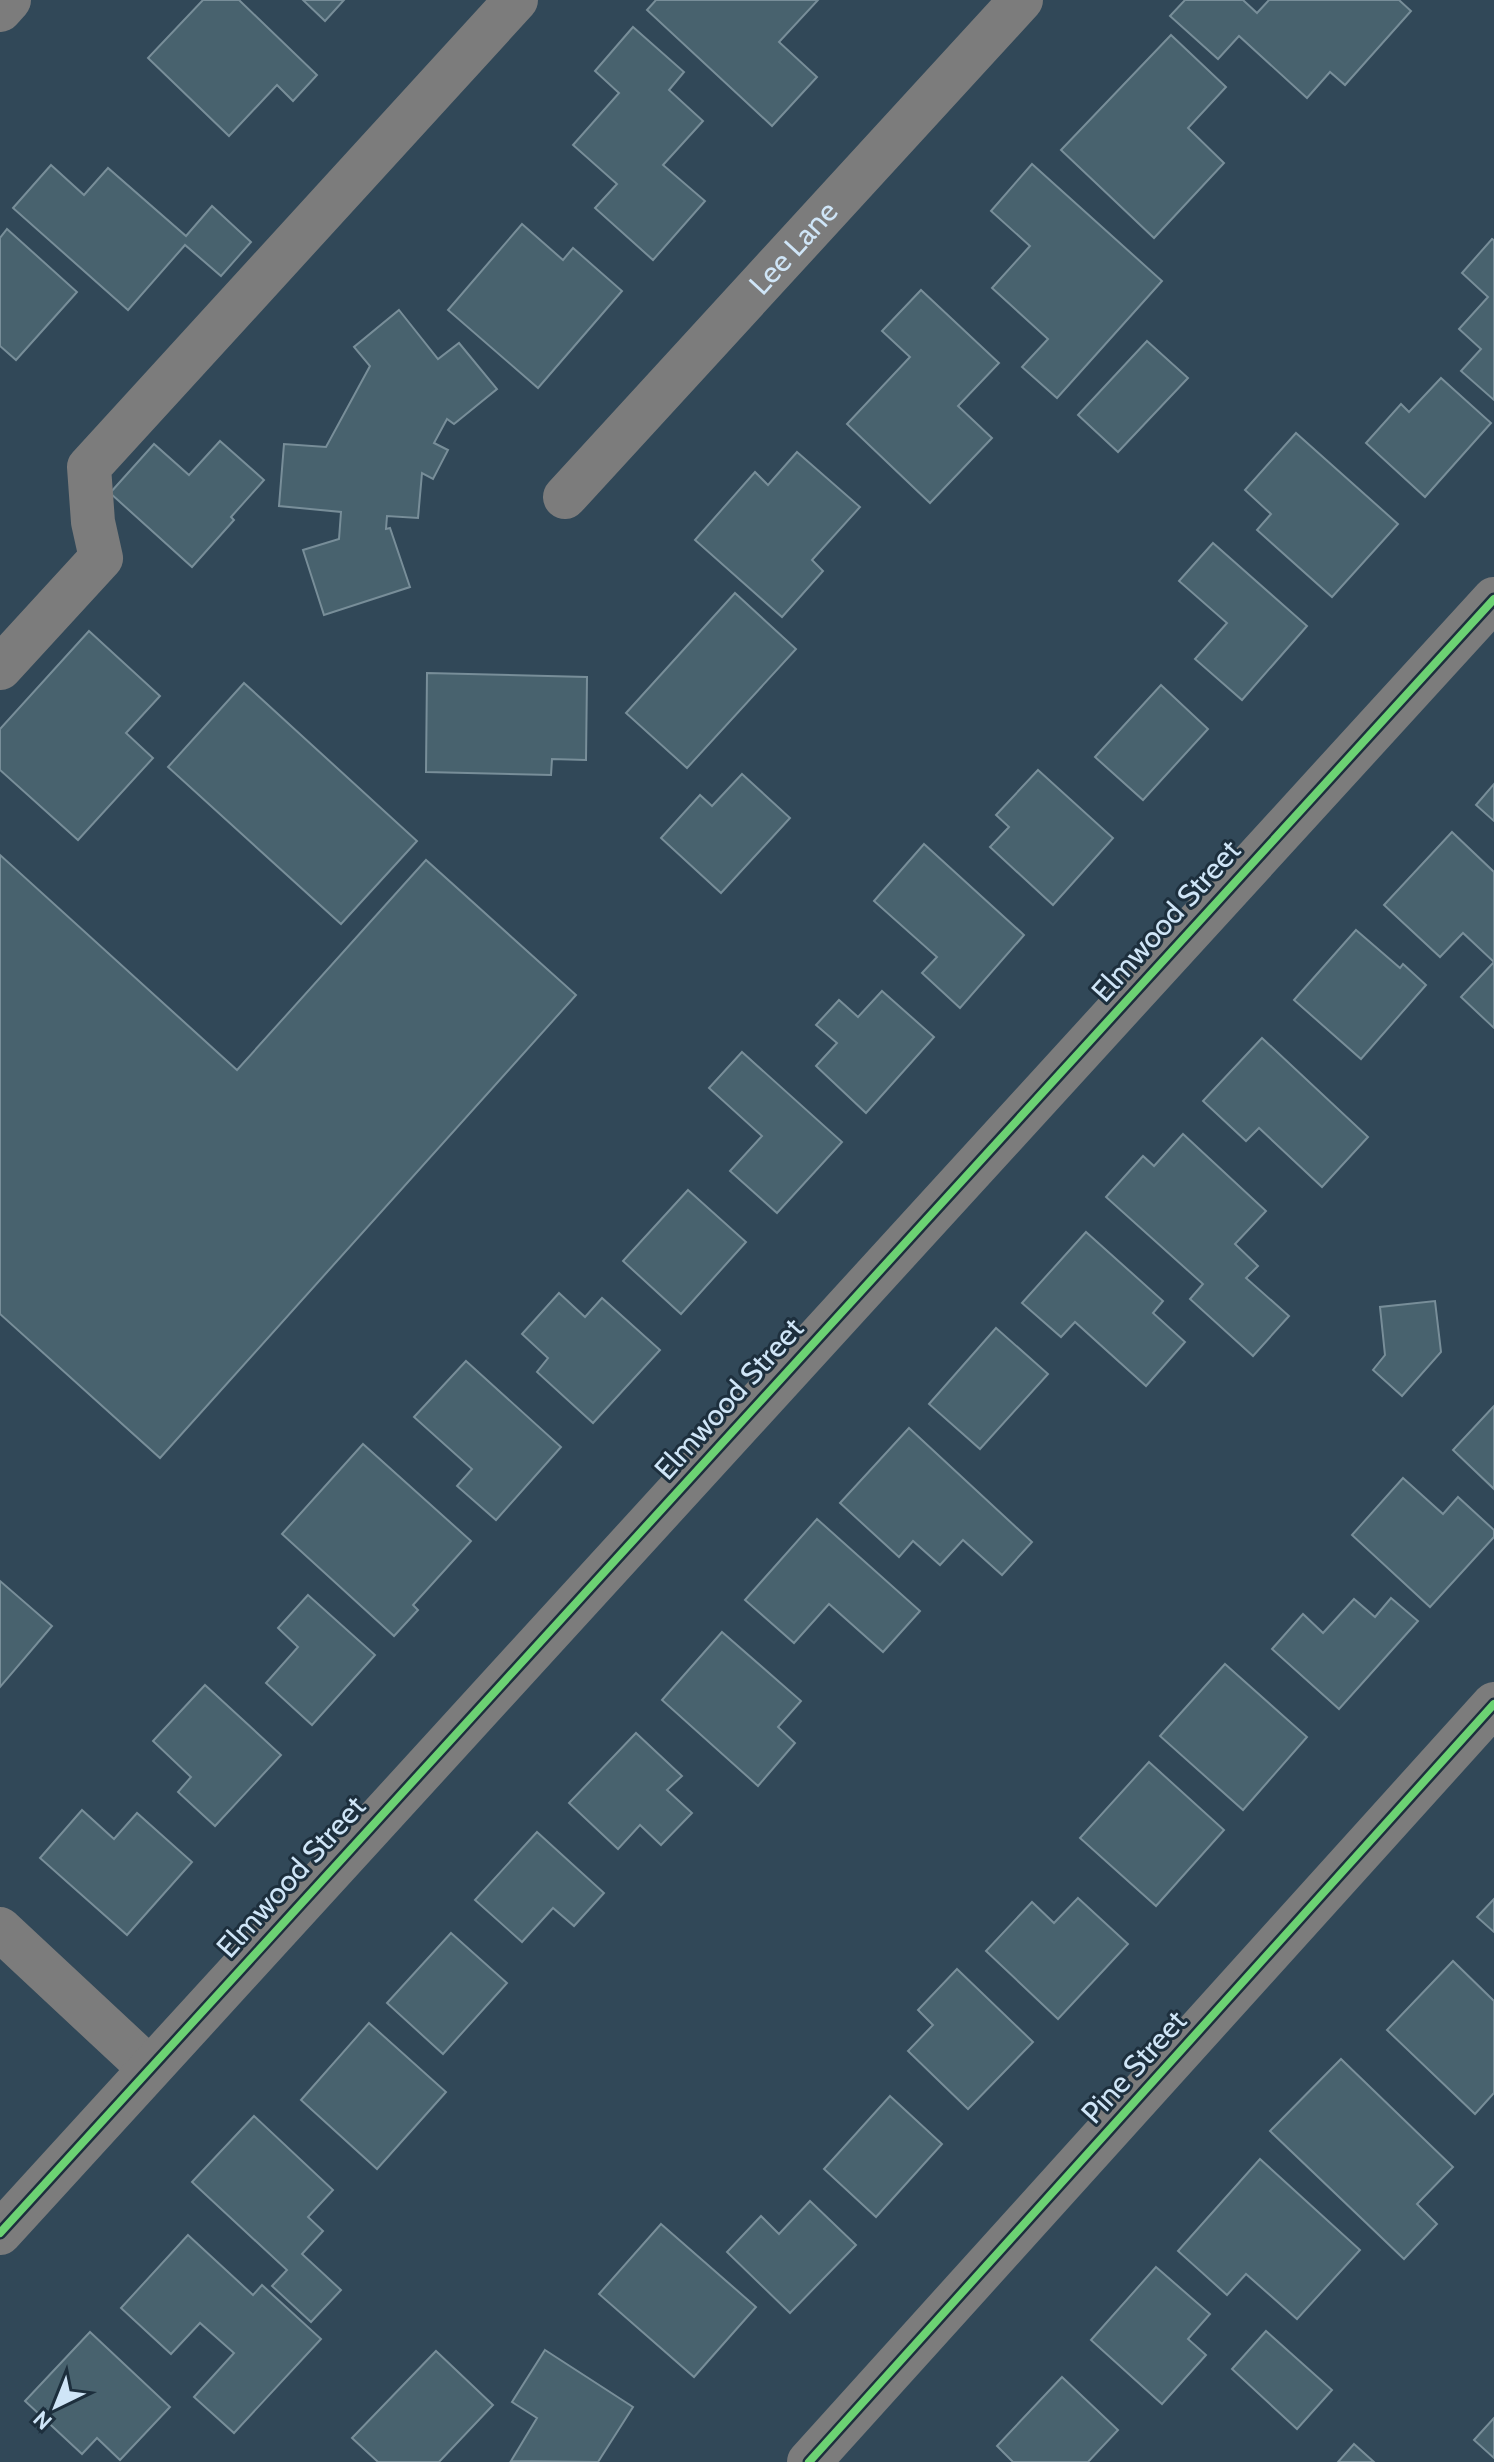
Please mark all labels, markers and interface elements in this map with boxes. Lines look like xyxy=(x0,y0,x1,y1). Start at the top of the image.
street label: Lee Lane xyxy=(741,193,845,302)
street label: Elmwood Street xyxy=(1083,832,1248,1009)
street label: Elmwood Street xyxy=(646,1310,811,1487)
street label: Elmwood Street xyxy=(208,1788,373,1965)
street label: Pine Street xyxy=(1073,2003,1194,2131)
north arrow xyxy=(16,2366,96,2446)
text: N xyxy=(28,2405,58,2435)

